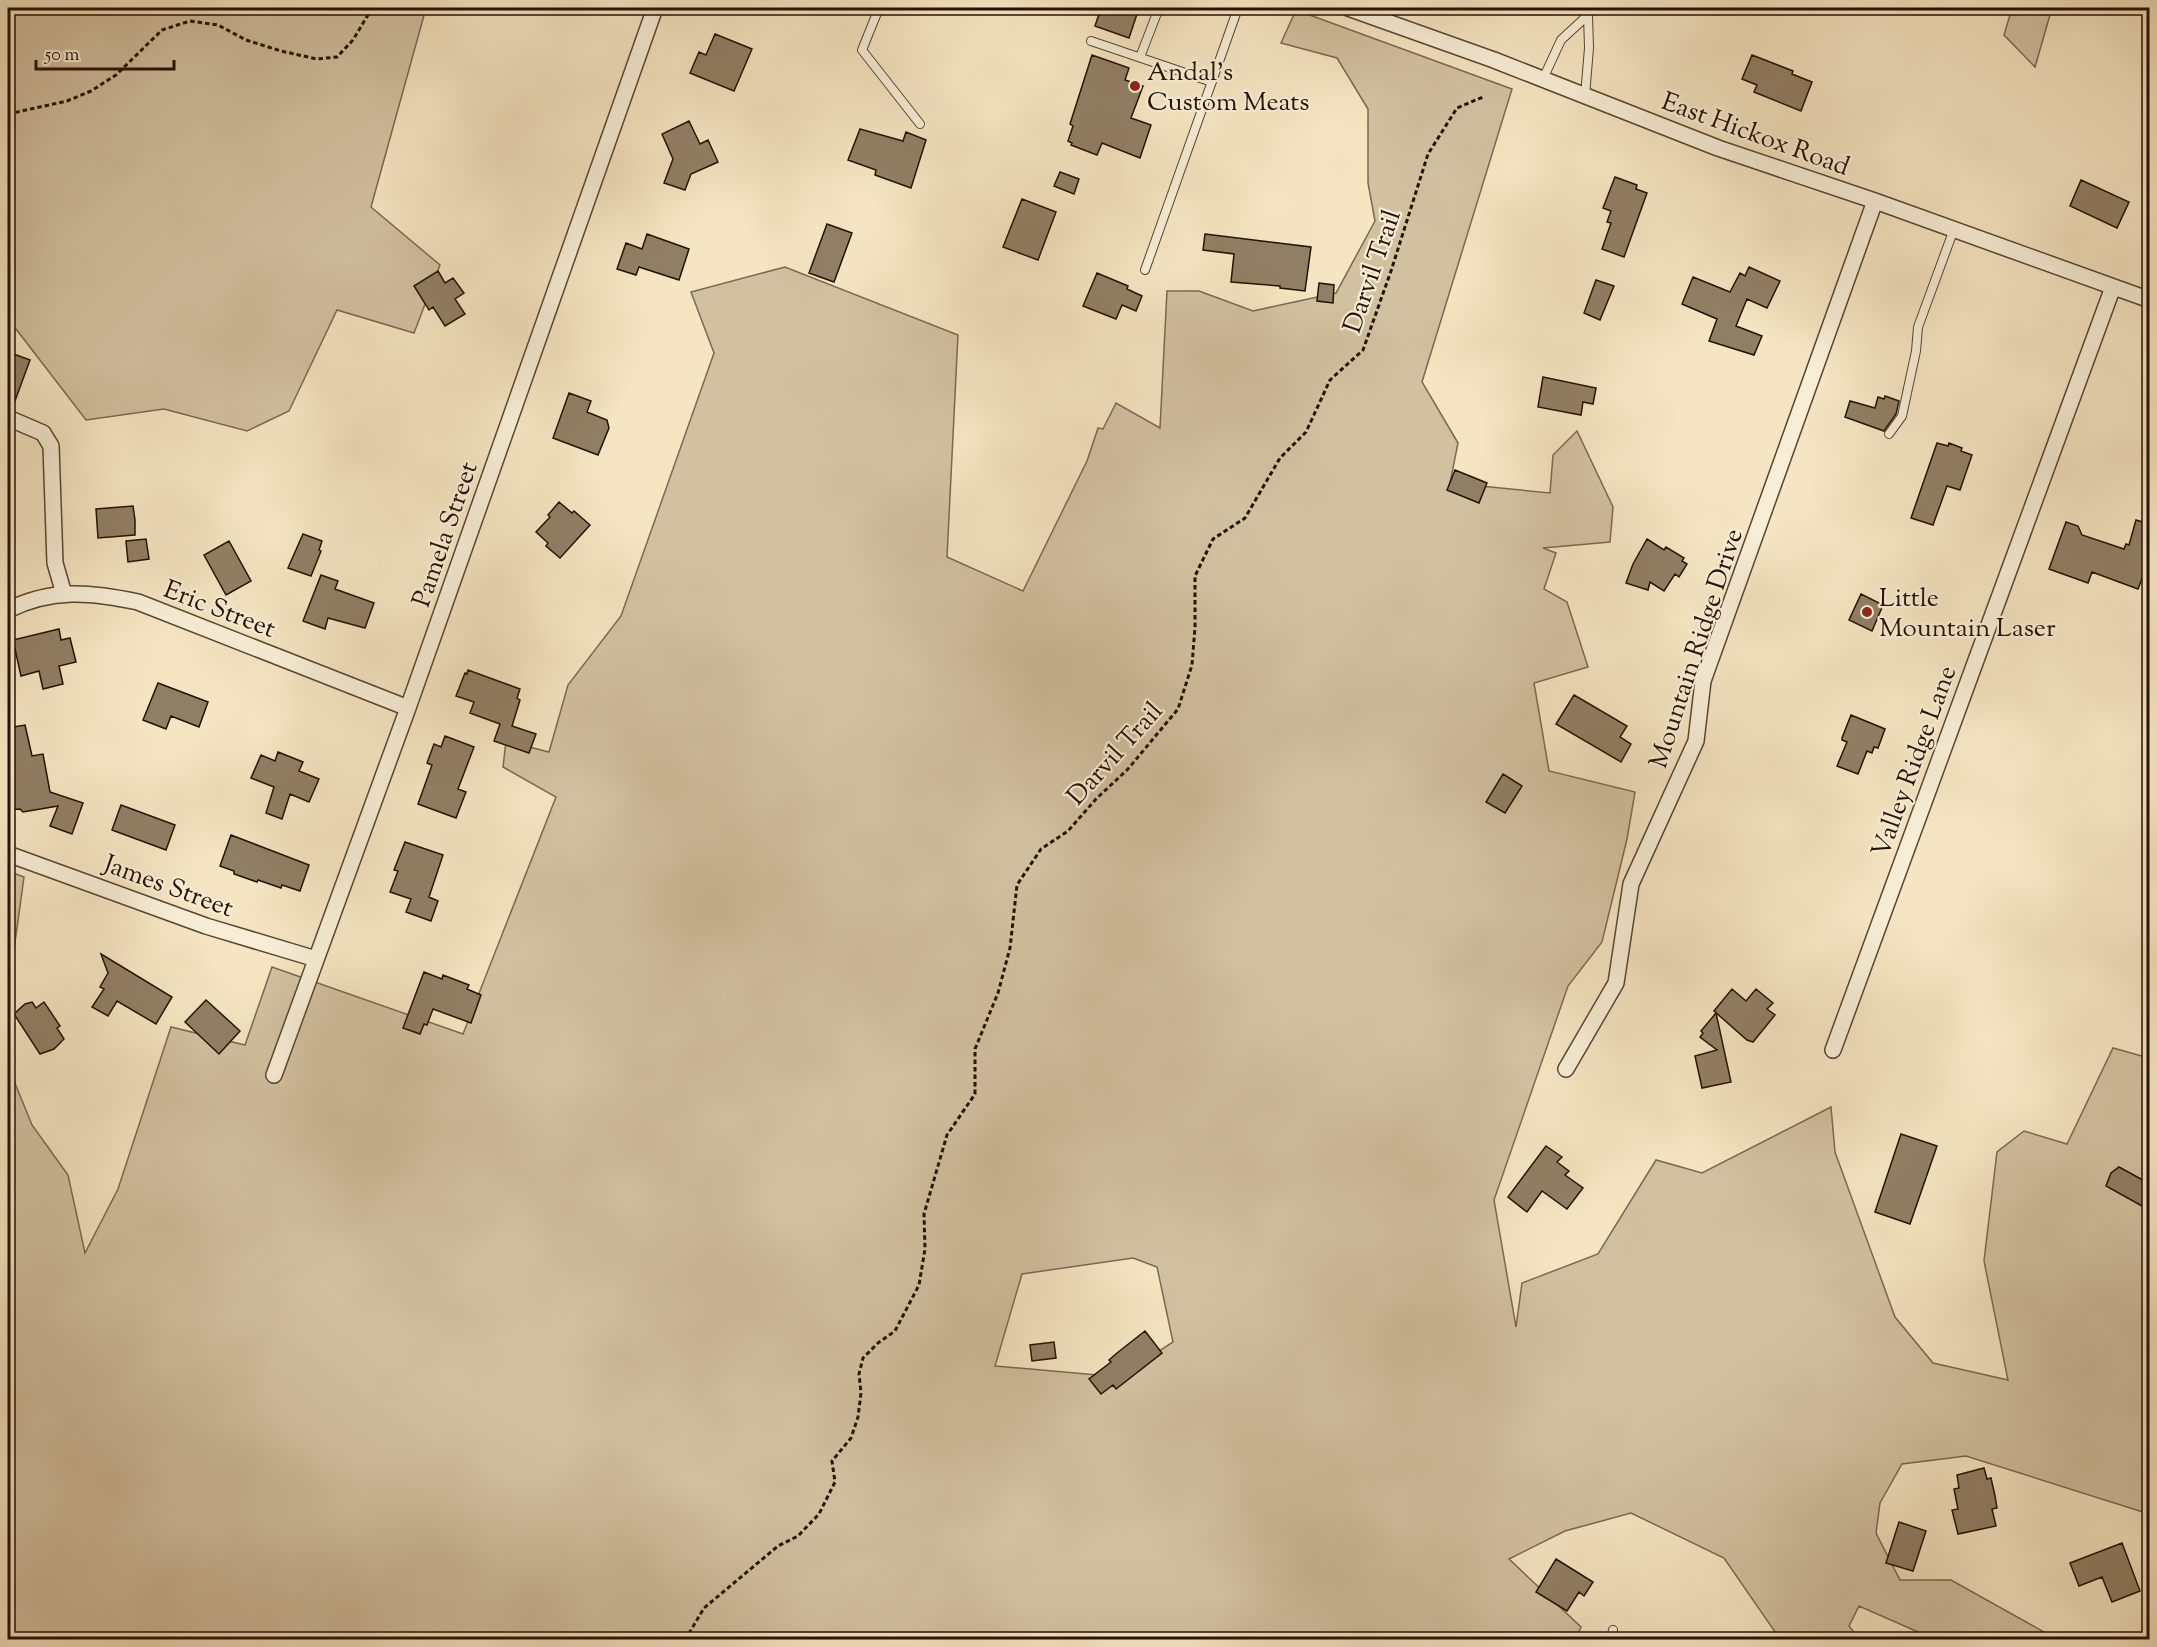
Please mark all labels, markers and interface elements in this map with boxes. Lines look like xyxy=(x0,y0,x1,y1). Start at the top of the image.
scale bar xyxy=(36,33,174,71)
text: 50 m xyxy=(44,43,80,69)
place label: Andal's Custom Meats xyxy=(1147,55,1309,122)
marker: Andal's Custom Meats xyxy=(1128,79,1142,93)
street label: East Hickox Road xyxy=(1656,84,1855,187)
street label: Darvil Trail xyxy=(1335,205,1412,338)
street label: Pamela Street xyxy=(404,457,489,612)
street label: Mountain Ridge Drive xyxy=(1641,524,1754,773)
street label: Eric Street xyxy=(158,572,281,649)
place label: Little Mountain Laser xyxy=(1879,581,2056,648)
marker: Little Mountain Laser xyxy=(1860,605,1874,619)
street label: Valley Ridge Lane xyxy=(1864,661,1967,863)
street label: Darvil Trail xyxy=(1059,695,1172,815)
street label: James Street xyxy=(96,846,238,928)

